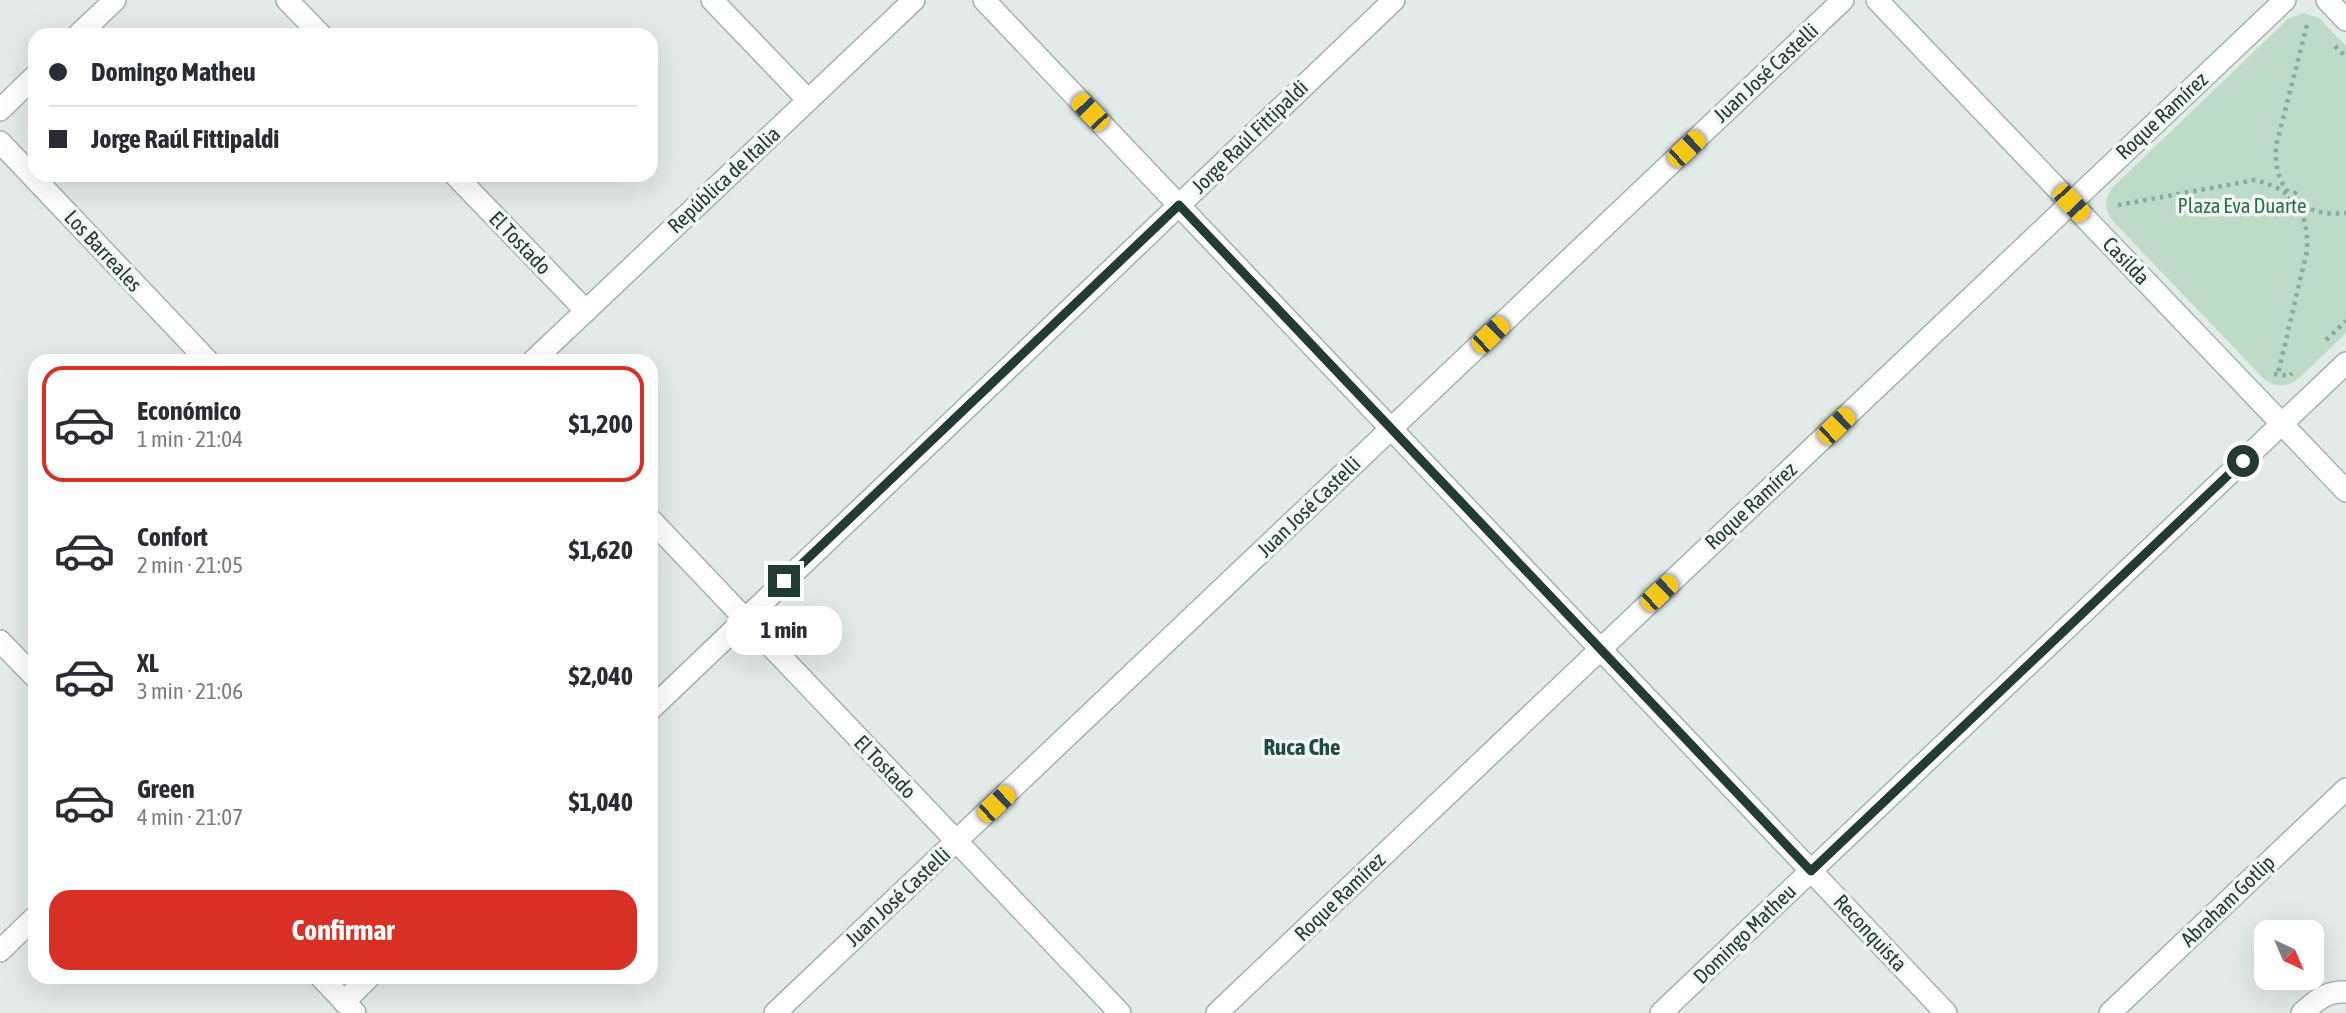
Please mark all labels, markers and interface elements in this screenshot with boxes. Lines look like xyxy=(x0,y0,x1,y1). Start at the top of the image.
street label: Juan José Castelli xyxy=(1708,18,1823,127)
text: Domingo Matheu xyxy=(91,57,256,87)
street label: Roque Ramírez xyxy=(2111,67,2212,164)
street label: Jorge Raúl Fittipaldi xyxy=(1186,75,1312,198)
car xyxy=(1068,90,1113,134)
street label: República de Italia xyxy=(662,121,784,237)
text: Jorge Raúl Fittipaldi xyxy=(91,124,279,154)
car xyxy=(1664,127,1709,171)
car xyxy=(2049,180,2094,226)
park label: Plaza Eva Duarte xyxy=(2178,193,2306,217)
street label: Los Barreales xyxy=(60,205,147,296)
street label: El Tostado xyxy=(485,206,557,279)
street label: Casilda xyxy=(2098,232,2155,289)
car xyxy=(1468,313,1513,357)
icon: car xyxy=(53,393,116,456)
text: Económico xyxy=(137,396,241,426)
car xyxy=(1814,404,1859,448)
text: $1,200 xyxy=(569,409,633,439)
text: 1 min · 21:04 xyxy=(137,426,243,452)
route start xyxy=(2227,445,2259,477)
street label: Juan José Castelli xyxy=(1252,451,1365,561)
street label: Roque Ramírez xyxy=(1700,457,1801,554)
icon: car xyxy=(53,519,116,582)
text: Confort xyxy=(137,522,208,552)
text: $1,620 xyxy=(569,535,633,565)
text: 2 min · 21:05 xyxy=(137,552,243,578)
route end xyxy=(768,565,800,597)
car xyxy=(1637,571,1682,615)
callout: 1 min xyxy=(726,606,842,654)
text: 1 min xyxy=(761,617,807,643)
icon: car xyxy=(53,645,116,708)
text: XL xyxy=(137,648,159,678)
text: $2,040 xyxy=(569,661,633,691)
text: 3 min · 21:06 xyxy=(137,678,243,704)
street label: El Tostado xyxy=(850,730,922,803)
district label: Ruca Che xyxy=(1264,734,1340,760)
icon: car xyxy=(53,771,116,834)
text: Green xyxy=(137,774,195,804)
car xyxy=(974,782,1019,826)
text: $1,040 xyxy=(569,787,633,817)
text: 4 min · 21:07 xyxy=(137,804,243,830)
street label: Juan José Castelli xyxy=(840,842,955,951)
street label: Roque Ramírez xyxy=(1289,847,1390,945)
street label: Abraham Gotlip xyxy=(2175,850,2279,951)
street label: Domingo Matheu xyxy=(1688,878,1800,988)
street label: Reconquista xyxy=(1829,889,1912,976)
button: Confirmar xyxy=(49,890,637,970)
north arrow xyxy=(2254,920,2324,990)
map controls xyxy=(2254,920,2324,990)

